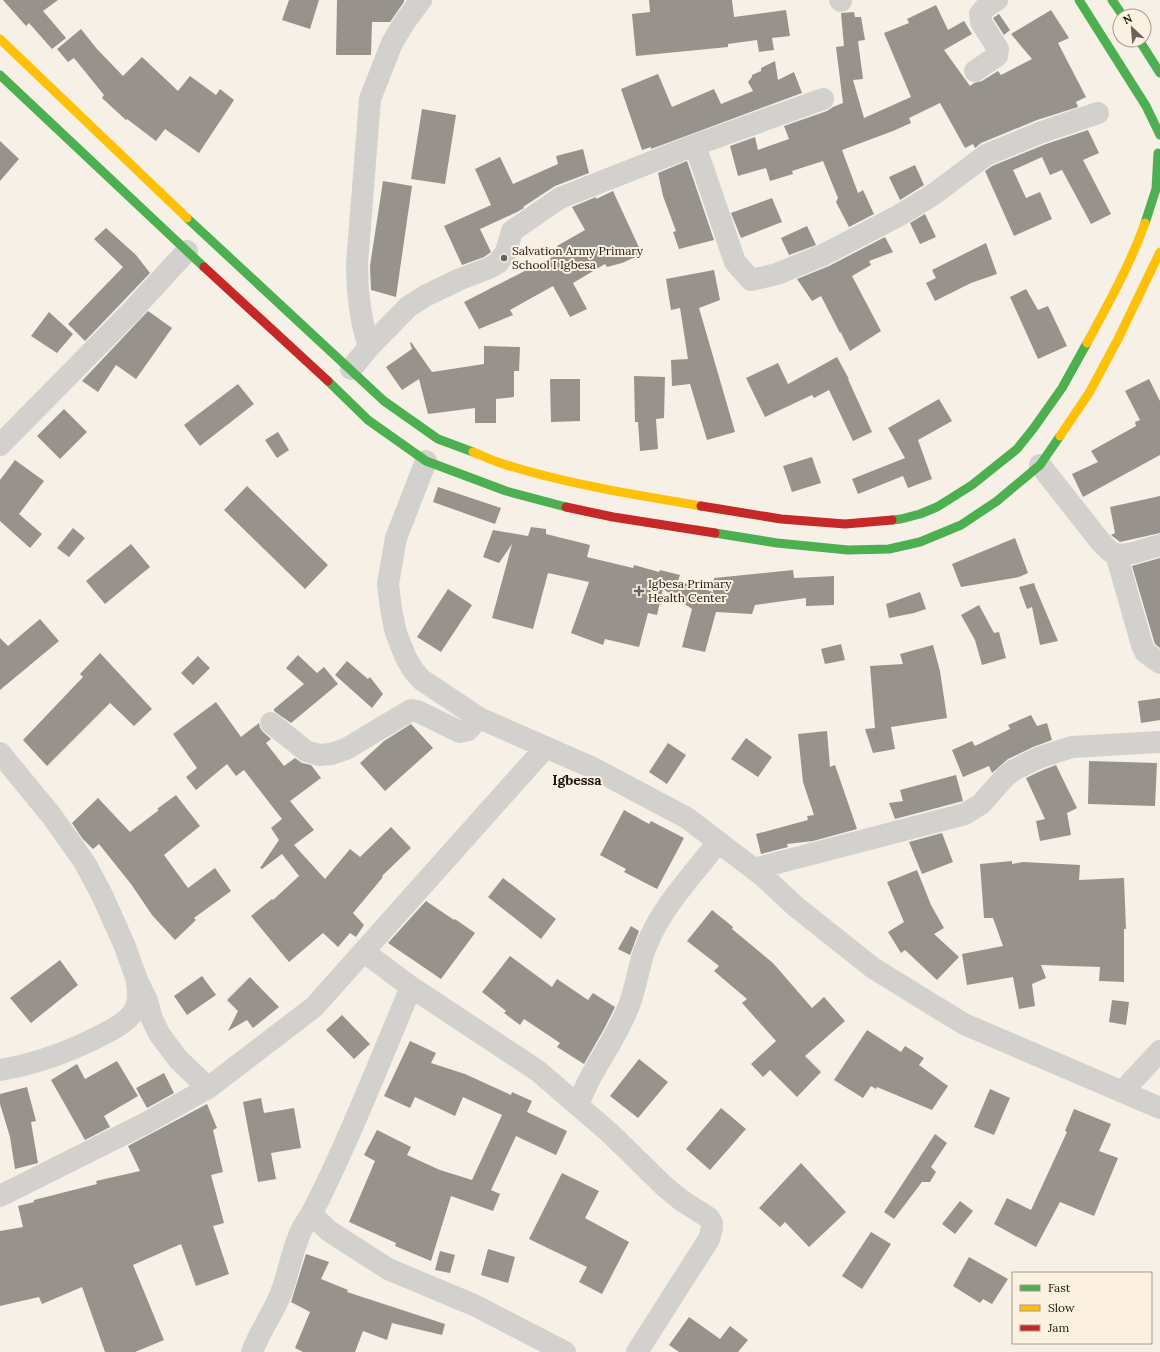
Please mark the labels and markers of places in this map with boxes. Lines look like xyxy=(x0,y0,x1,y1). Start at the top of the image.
place label: Salvation Army Primary School I Igbesa xyxy=(512,243,644,272)
marker: Salvation Army Primary School I Igbesa xyxy=(499,253,509,263)
place label: Igbesa Primary Health Center xyxy=(648,576,732,605)
marker: Igbesa Primary Health Center xyxy=(633,585,645,597)

